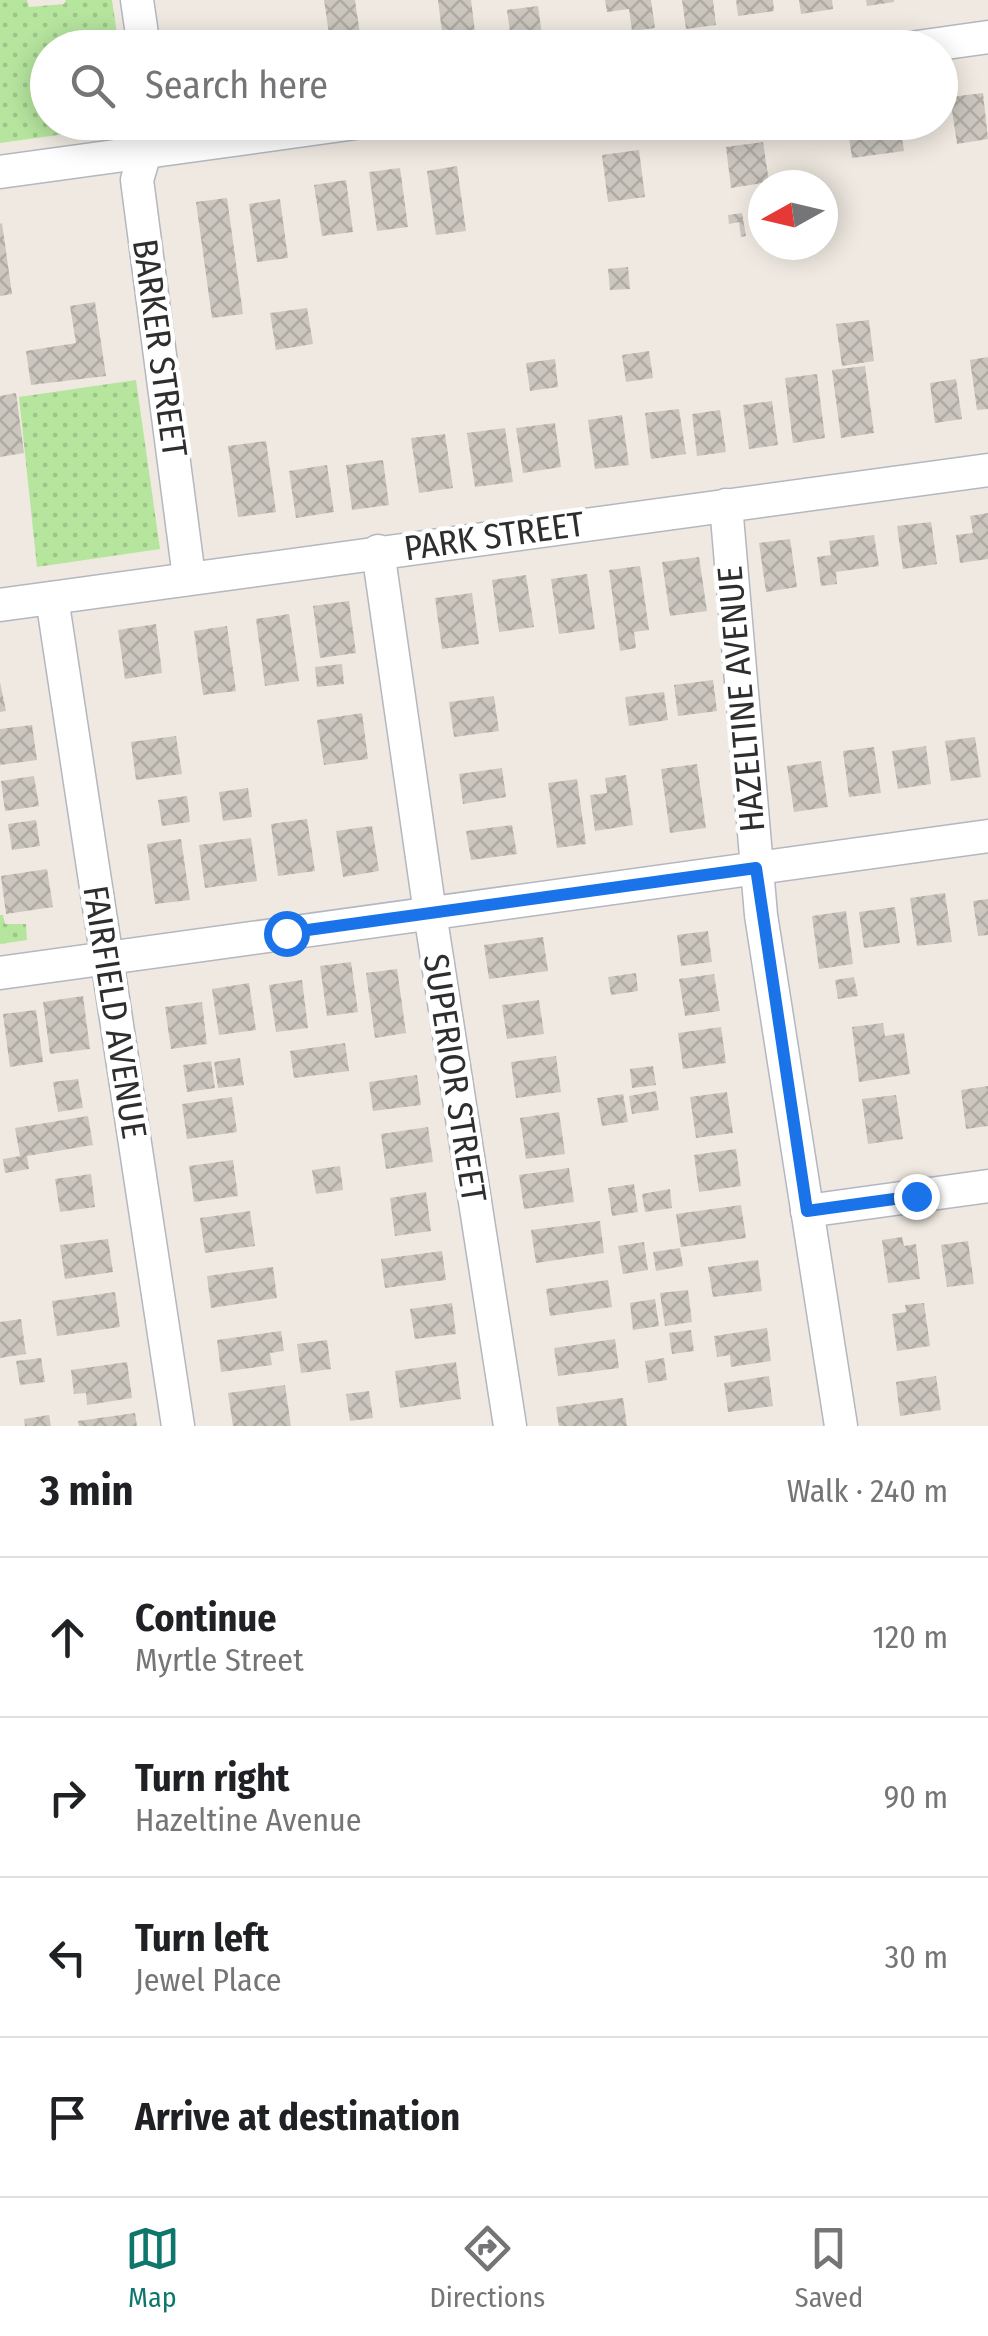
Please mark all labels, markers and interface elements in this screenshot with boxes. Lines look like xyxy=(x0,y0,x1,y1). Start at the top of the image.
search box xyxy=(30,30,958,140)
icon: search xyxy=(65,58,120,113)
text: Search here xyxy=(145,62,328,108)
north arrow xyxy=(748,170,838,260)
street label: BARKER STREET xyxy=(124,236,196,460)
street label: PARK STREET xyxy=(401,502,587,569)
street label: HAZELTINE AVENUE xyxy=(708,564,774,834)
street label: FAIRFIELD AVENUE xyxy=(74,882,156,1142)
route start xyxy=(264,911,310,957)
street label: SUPERIOR STREET xyxy=(415,951,496,1206)
route end xyxy=(894,1174,940,1220)
text: 3 min xyxy=(40,1466,134,1516)
text: Walk · 240 m xyxy=(787,1472,948,1510)
text: Continue xyxy=(135,1595,276,1641)
icon: ahead xyxy=(40,1610,95,1665)
text: 120 m xyxy=(873,1618,948,1656)
text: Myrtle Street xyxy=(135,1641,304,1679)
text: Turn right xyxy=(135,1755,289,1801)
icon: right xyxy=(40,1770,95,1825)
text: 90 m xyxy=(884,1778,948,1816)
text: Hazeltine Avenue xyxy=(135,1801,362,1839)
text: Turn left xyxy=(135,1915,269,1961)
icon: left xyxy=(40,1930,95,1985)
text: 30 m xyxy=(885,1938,948,1976)
text: Jewel Place xyxy=(135,1961,282,1999)
icon: arrive xyxy=(40,2090,95,2145)
text: Arrive at destination xyxy=(135,2094,460,2140)
tab: Map xyxy=(125,2221,180,2314)
tab: Directions xyxy=(429,2221,545,2314)
tab: Saved xyxy=(795,2221,863,2314)

